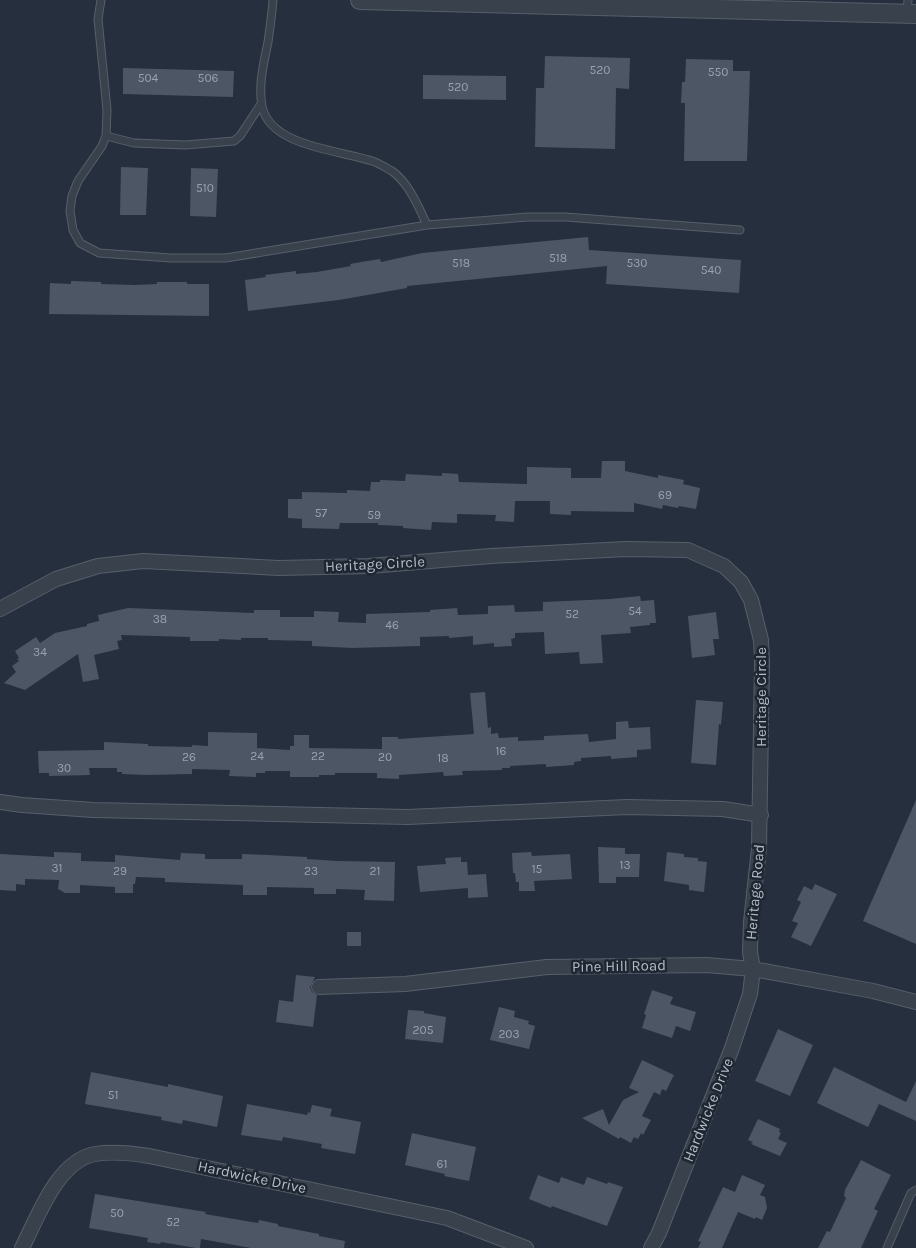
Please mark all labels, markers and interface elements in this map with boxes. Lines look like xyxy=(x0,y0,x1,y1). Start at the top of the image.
house number: 520 xyxy=(590,63,610,77)
house number: 550 xyxy=(708,65,728,79)
house number: 504 xyxy=(138,71,159,85)
house number: 506 xyxy=(198,71,219,85)
house number: 520 xyxy=(448,80,468,94)
house number: 510 xyxy=(196,181,214,195)
house number: 518 xyxy=(549,251,567,265)
house number: 518 xyxy=(452,256,470,270)
house number: 530 xyxy=(627,256,647,270)
house number: 540 xyxy=(701,263,721,277)
house number: 69 xyxy=(658,488,672,502)
house number: 57 xyxy=(315,506,328,520)
house number: 59 xyxy=(367,508,381,522)
street label: Heritage Circle xyxy=(325,552,425,576)
house number: 54 xyxy=(628,604,642,618)
house number: 52 xyxy=(565,607,579,621)
house number: 38 xyxy=(153,612,167,626)
house number: 46 xyxy=(385,618,399,632)
house number: 34 xyxy=(33,645,47,659)
street label: Heritage Circle xyxy=(752,647,770,747)
house number: 16 xyxy=(496,744,507,758)
house number: 24 xyxy=(250,749,264,763)
house number: 22 xyxy=(311,749,325,763)
house number: 26 xyxy=(182,750,196,764)
house number: 20 xyxy=(378,750,392,764)
house number: 18 xyxy=(437,751,449,765)
house number: 30 xyxy=(57,761,71,775)
street label: Heritage Road xyxy=(742,843,768,941)
house number: 13 xyxy=(619,858,631,872)
house number: 31 xyxy=(51,861,63,875)
house number: 15 xyxy=(532,862,543,876)
house number: 29 xyxy=(113,864,127,878)
house number: 23 xyxy=(304,864,318,878)
house number: 21 xyxy=(370,864,380,878)
street label: Pine Hill Road xyxy=(572,956,666,976)
house number: 205 xyxy=(413,1023,434,1037)
house number: 203 xyxy=(498,1027,520,1041)
street label: Hardwicke Drive xyxy=(679,1055,737,1165)
house number: 51 xyxy=(108,1088,118,1102)
street label: Hardwicke Drive xyxy=(196,1157,308,1197)
house number: 61 xyxy=(437,1157,447,1171)
house number: 50 xyxy=(110,1206,124,1220)
house number: 52 xyxy=(166,1215,180,1229)

